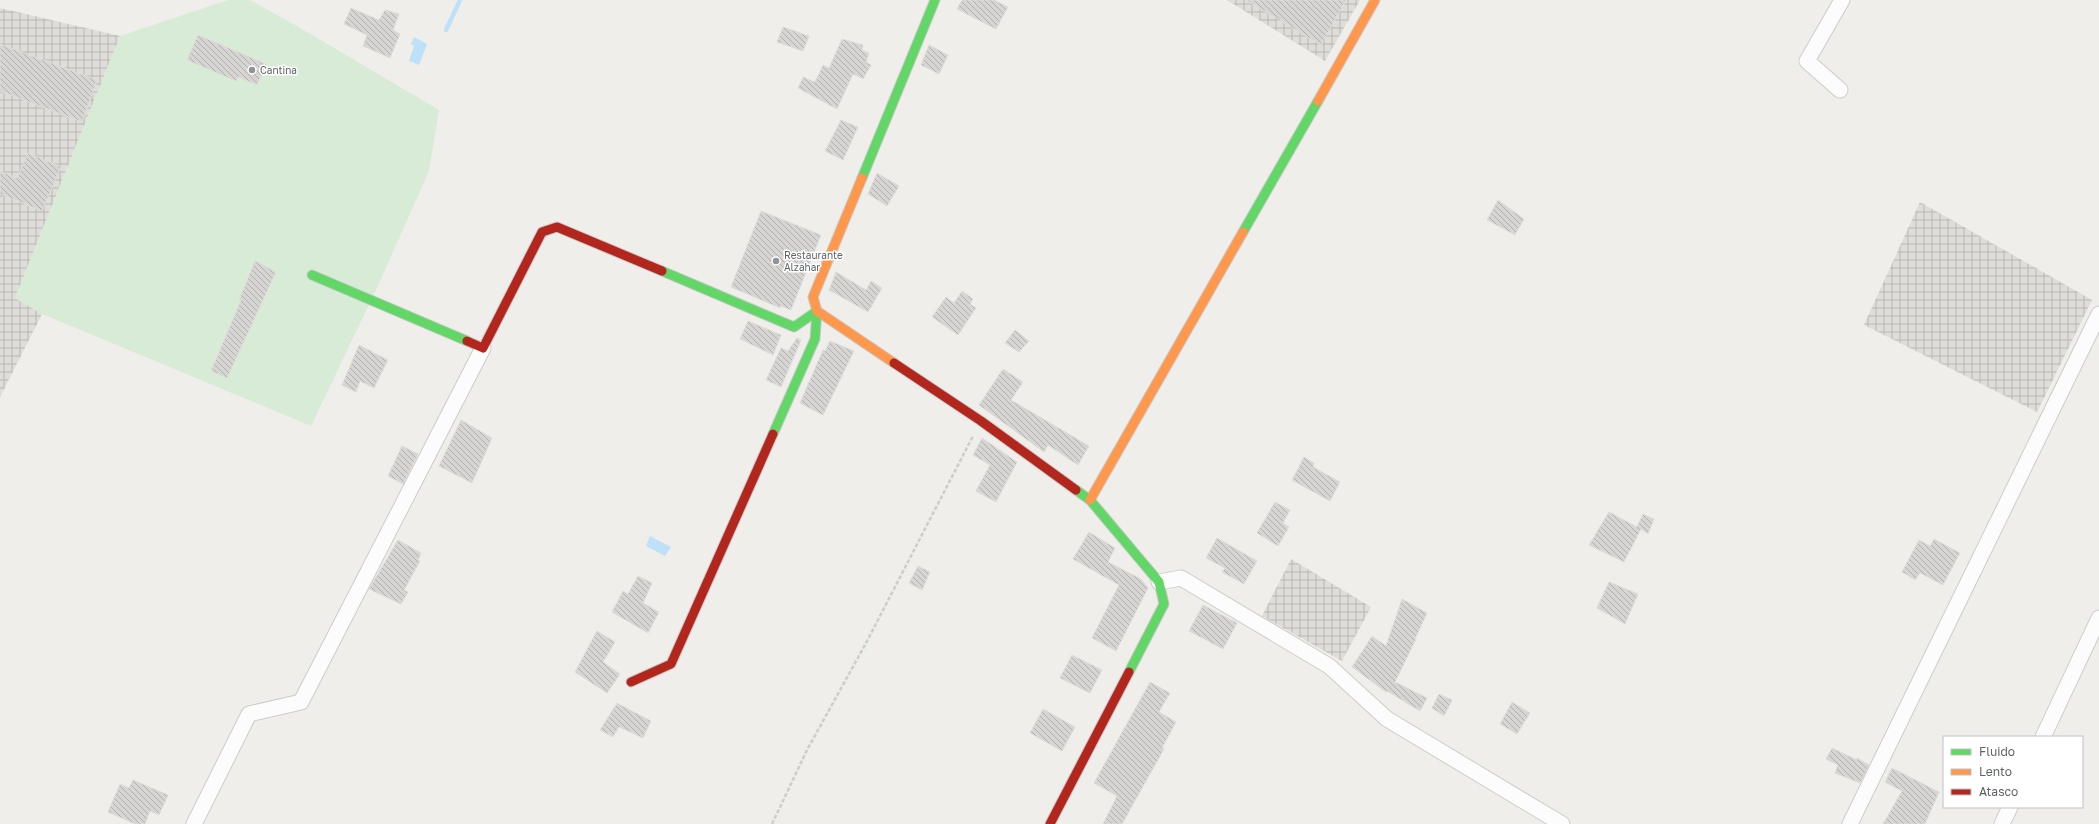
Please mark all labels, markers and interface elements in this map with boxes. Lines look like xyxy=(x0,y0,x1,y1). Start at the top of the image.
place label: Cantina xyxy=(260,64,297,76)
marker: Cantina xyxy=(247,65,257,75)
place label: Restaurante Alzahar xyxy=(784,249,843,273)
marker: Restaurante Alzahar xyxy=(771,256,781,266)
legend xyxy=(1943,736,2083,808)
text: Fluido xyxy=(1979,744,2015,759)
text: Lento xyxy=(1979,764,2012,779)
text: Atasco xyxy=(1979,784,2018,799)

